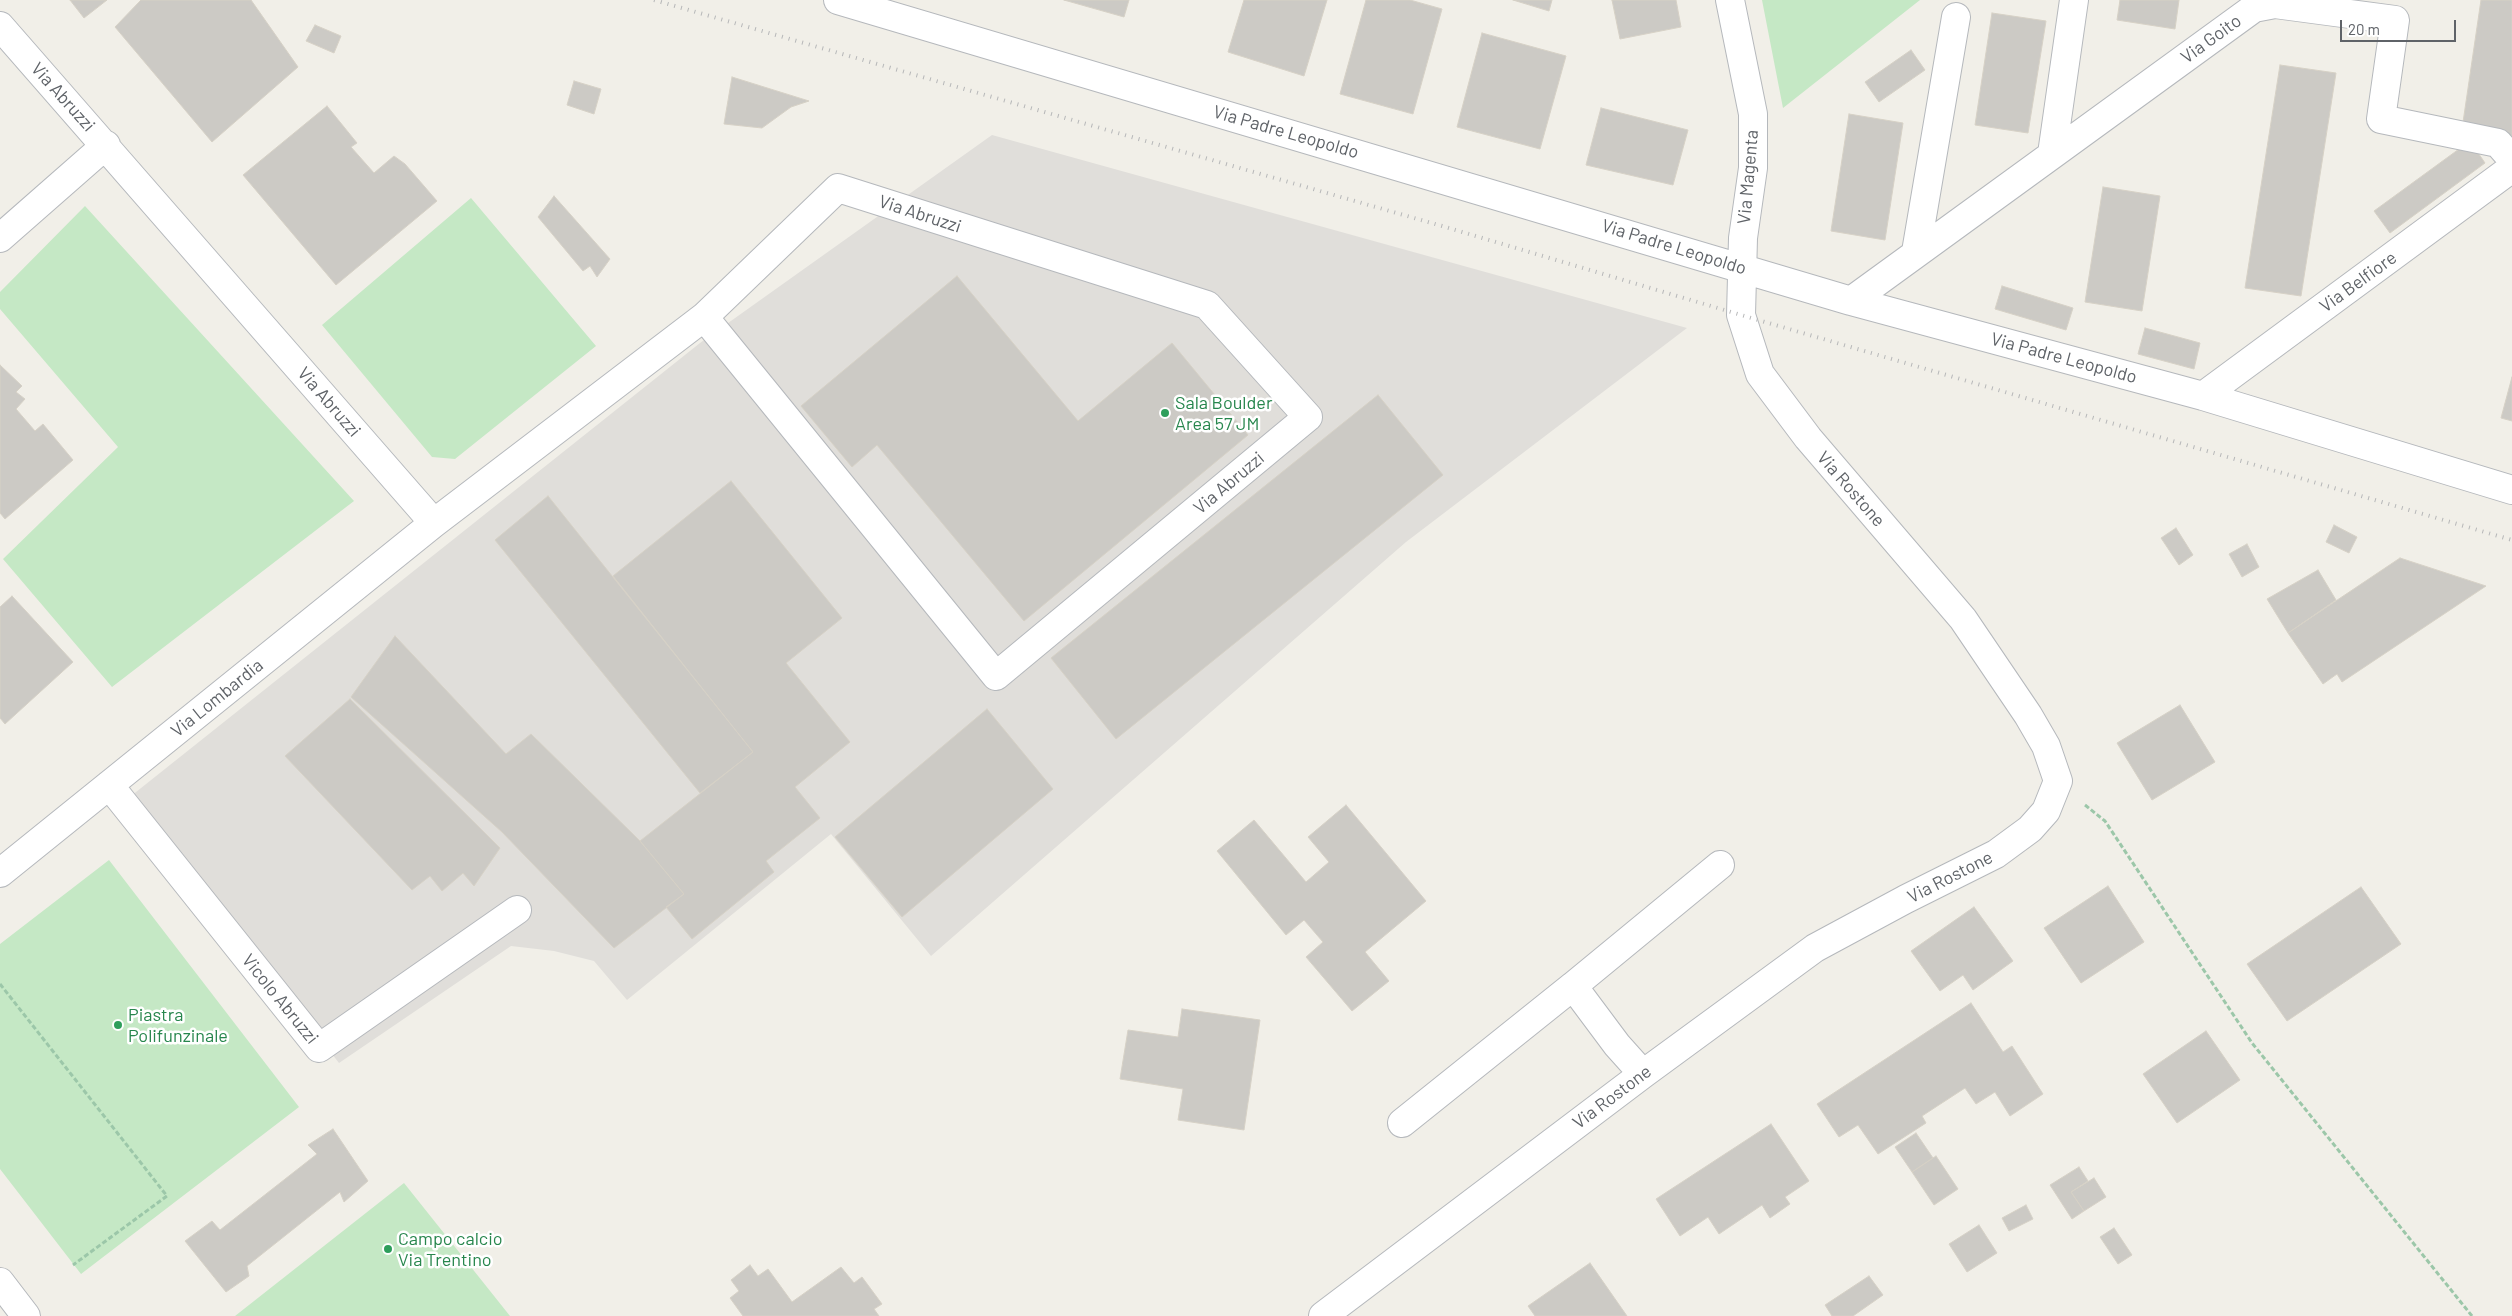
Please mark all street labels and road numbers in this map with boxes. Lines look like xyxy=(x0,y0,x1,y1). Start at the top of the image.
street label: Via Goito xyxy=(2177,10,2245,68)
street label: Via Abruzzi xyxy=(26,58,100,136)
street label: Via Padre Leopoldo xyxy=(1211,101,1361,163)
street label: Via Magenta xyxy=(1733,129,1763,225)
street label: Via Abruzzi xyxy=(876,191,964,237)
street label: Via Padre Leopoldo xyxy=(1599,215,1749,279)
street label: Via Belfiore xyxy=(2315,247,2401,317)
street label: Via Padre Leopoldo xyxy=(1989,328,2139,388)
street label: Via Abruzzi xyxy=(293,363,365,441)
street label: Via Abruzzi xyxy=(1189,447,1269,519)
street label: Via Rostone xyxy=(1812,447,1890,531)
street label: Via Lombardia xyxy=(167,654,267,742)
street label: Via Rostone xyxy=(1904,846,1996,908)
street label: Vicolo Abruzzi xyxy=(237,950,323,1048)
street label: Via Rostone xyxy=(1568,1060,1656,1134)

